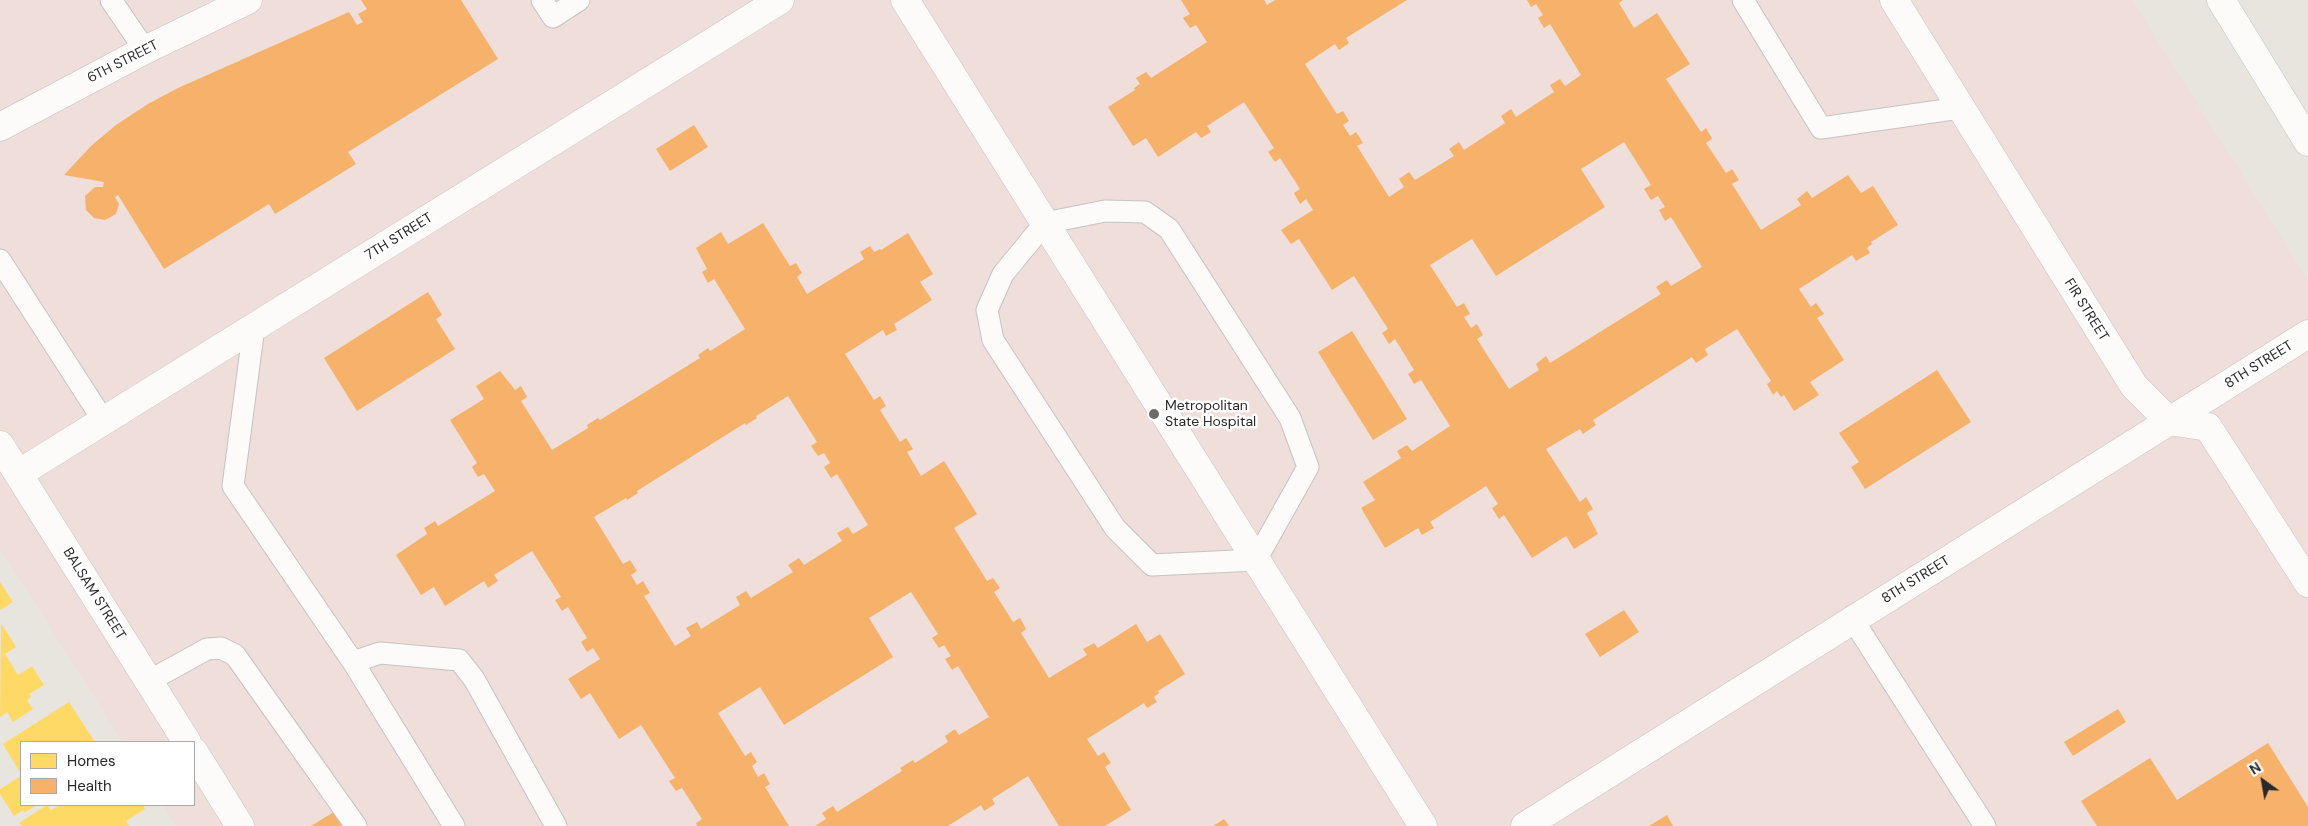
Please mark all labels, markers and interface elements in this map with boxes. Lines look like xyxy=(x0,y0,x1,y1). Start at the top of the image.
street label: 6TH STREET xyxy=(85,37,161,87)
street label: 7TH STREET xyxy=(362,210,436,264)
street label: FIR STREET xyxy=(2060,276,2112,344)
street label: 8TH STREET xyxy=(2222,338,2296,392)
place label: Metropolitan State Hospital xyxy=(1165,398,1256,431)
marker: Metropolitan State Hospital xyxy=(1147,407,1161,421)
street label: BALSAM STREET xyxy=(59,545,129,643)
street label: 8TH STREET xyxy=(1879,553,1953,607)
legend xyxy=(20,741,195,806)
text: Homes xyxy=(67,751,116,771)
north arrow xyxy=(2238,756,2288,806)
text: N xyxy=(2246,758,2264,779)
text: Health xyxy=(67,776,112,796)

